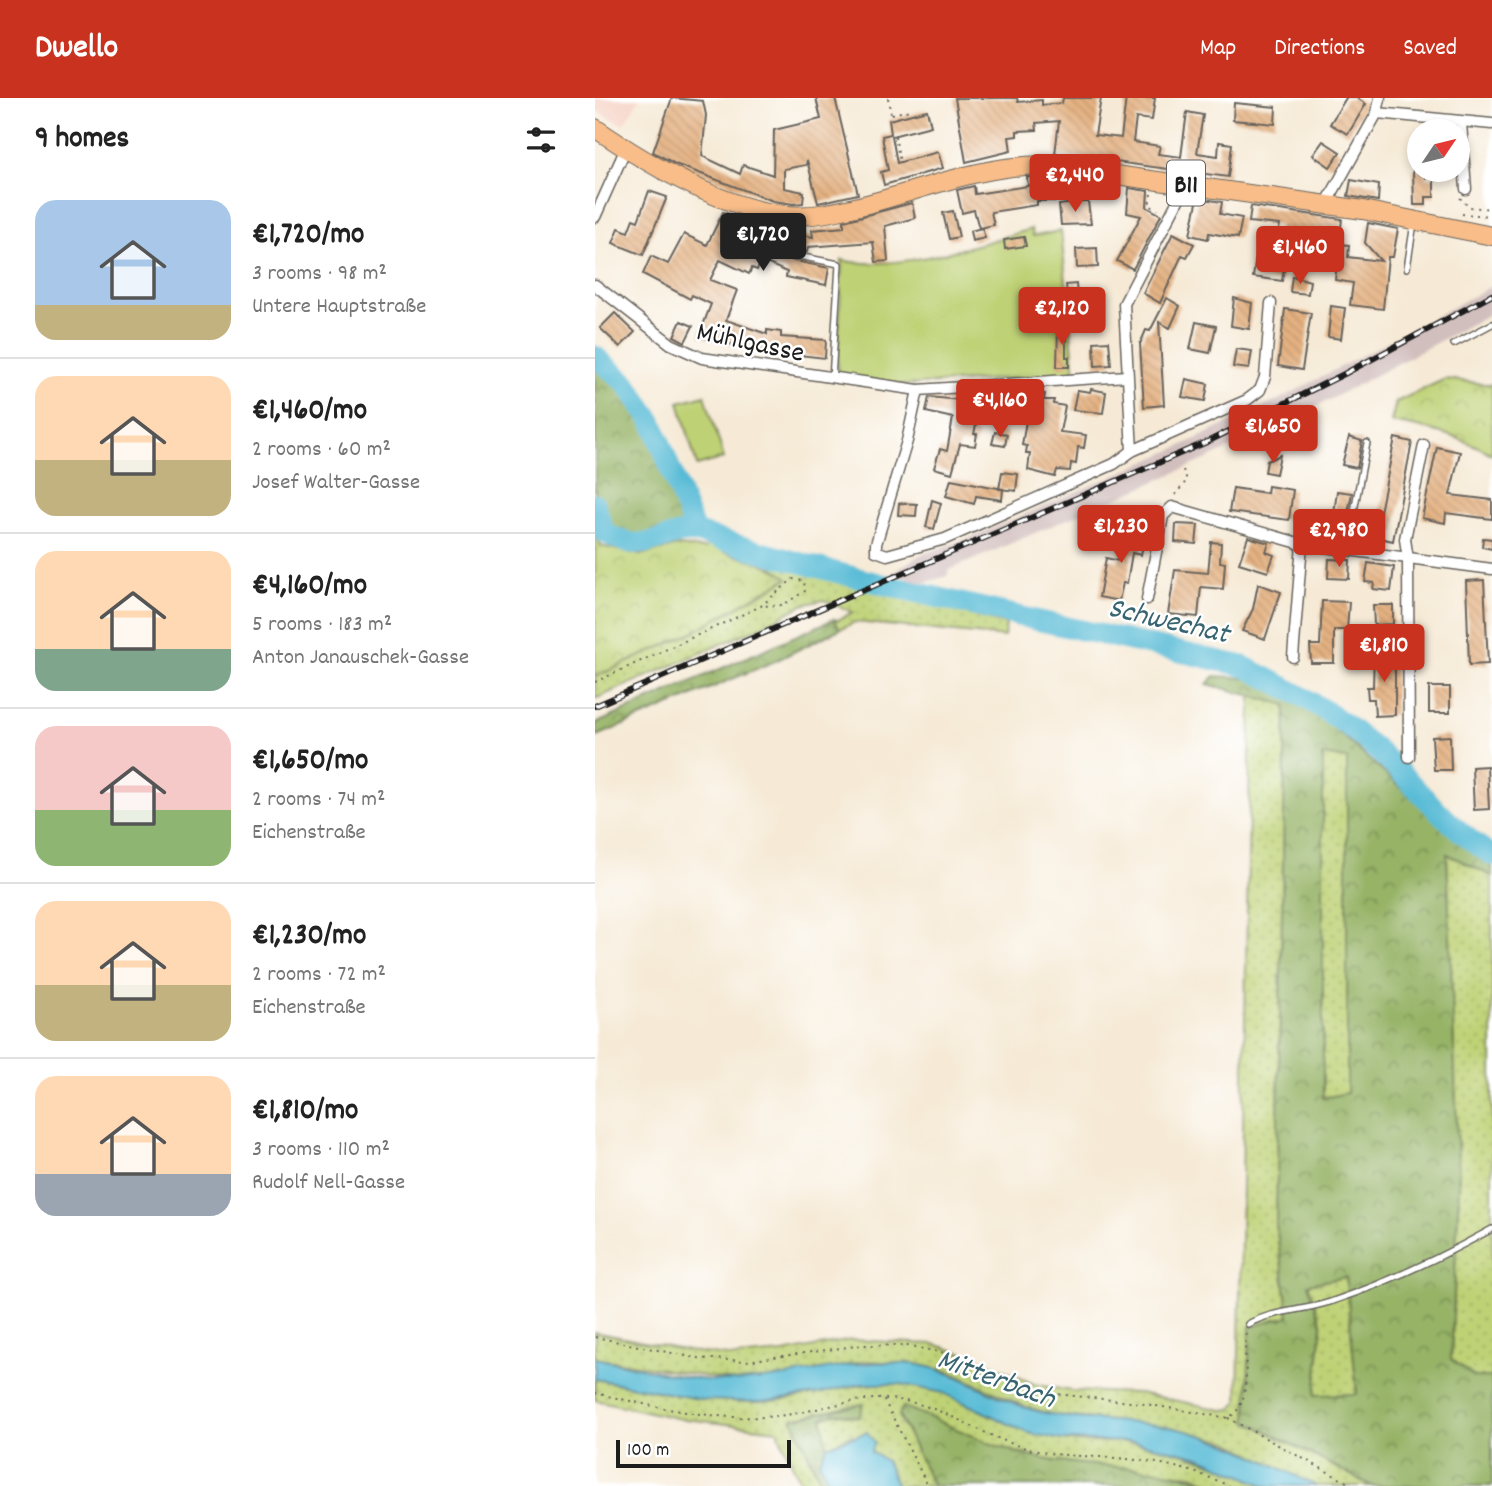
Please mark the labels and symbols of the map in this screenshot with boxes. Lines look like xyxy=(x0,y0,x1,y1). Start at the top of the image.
north arrow xyxy=(1407,119,1470,182)
pin: €2,440 xyxy=(1018,155,1132,214)
road number: B11 xyxy=(1167,160,1205,206)
pin: €1,720 xyxy=(706,214,820,273)
pin: €1,460 xyxy=(1243,226,1357,286)
pin: €2,120 xyxy=(1005,288,1119,347)
street label: Mühlgasse xyxy=(692,314,808,376)
pin: €4,160 xyxy=(943,380,1057,439)
pin: €1,650 xyxy=(1216,406,1330,465)
pin: €1,230 xyxy=(1064,505,1178,565)
pin: €2,980 xyxy=(1282,510,1396,569)
water label: Schwechat xyxy=(1103,589,1235,659)
pin: €1,810 xyxy=(1327,624,1441,684)
water label: Mitterbach xyxy=(931,1340,1062,1423)
scale bar xyxy=(616,1437,791,1469)

